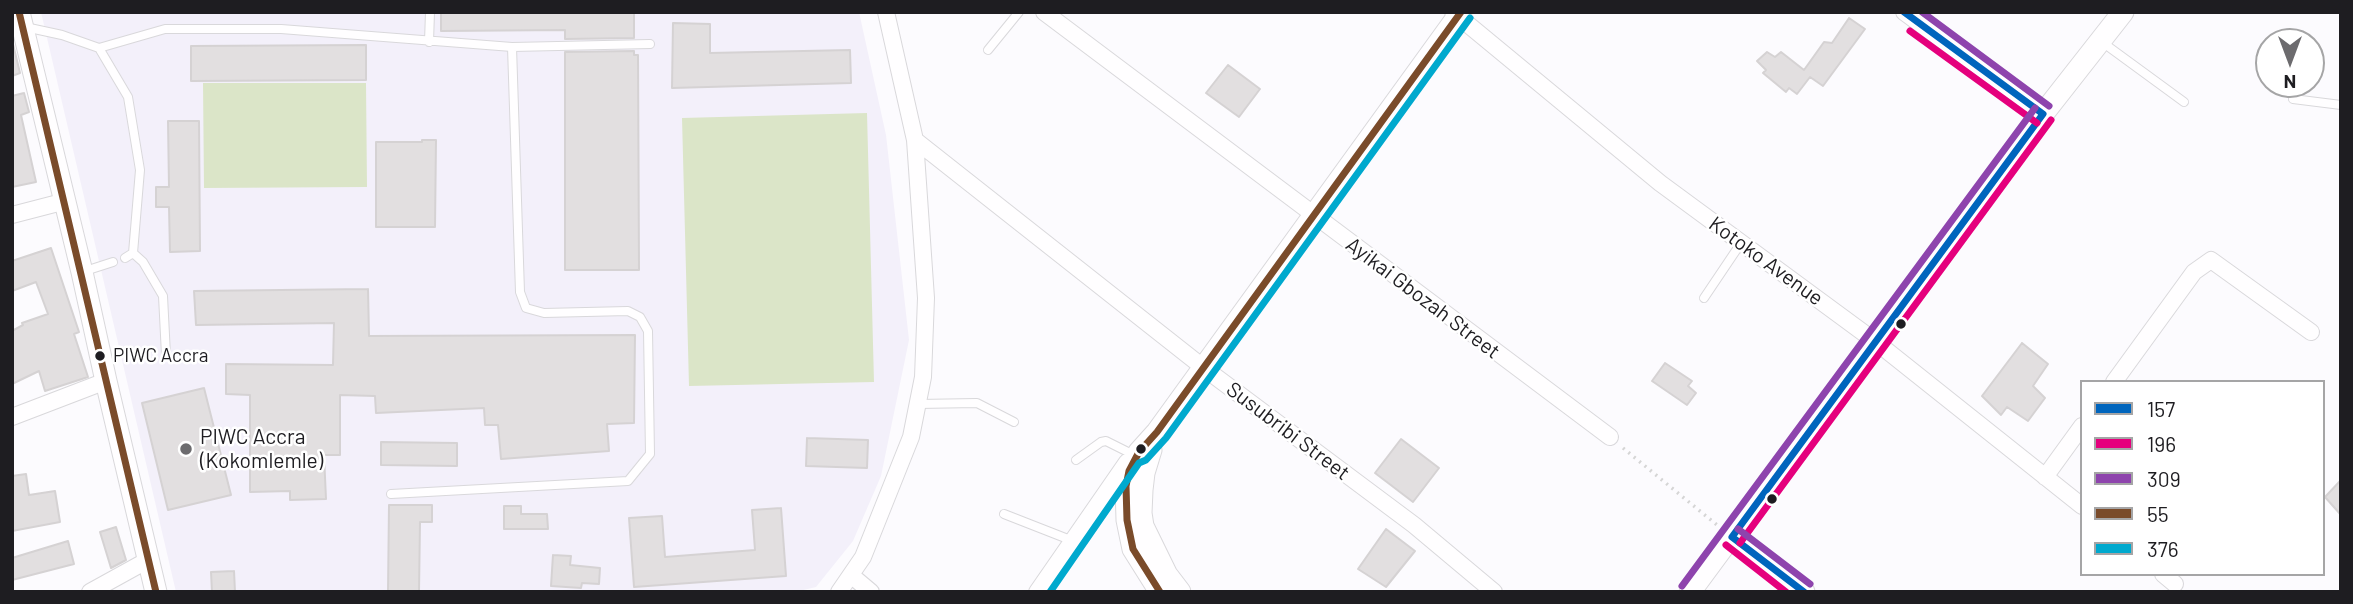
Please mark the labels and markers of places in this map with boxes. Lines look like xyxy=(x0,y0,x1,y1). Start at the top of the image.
unlabelled marker xyxy=(1894,317,1908,331)
place label: PIWC Accra xyxy=(113,345,208,367)
marker: PIWC Accra xyxy=(93,349,107,363)
place label: PIWC Accra (Kokomlemle) xyxy=(200,424,323,474)
marker: PIWC Accra (Kokomlemle) xyxy=(178,441,194,457)
unlabelled marker xyxy=(1134,442,1148,456)
unlabelled marker xyxy=(1765,492,1779,506)

